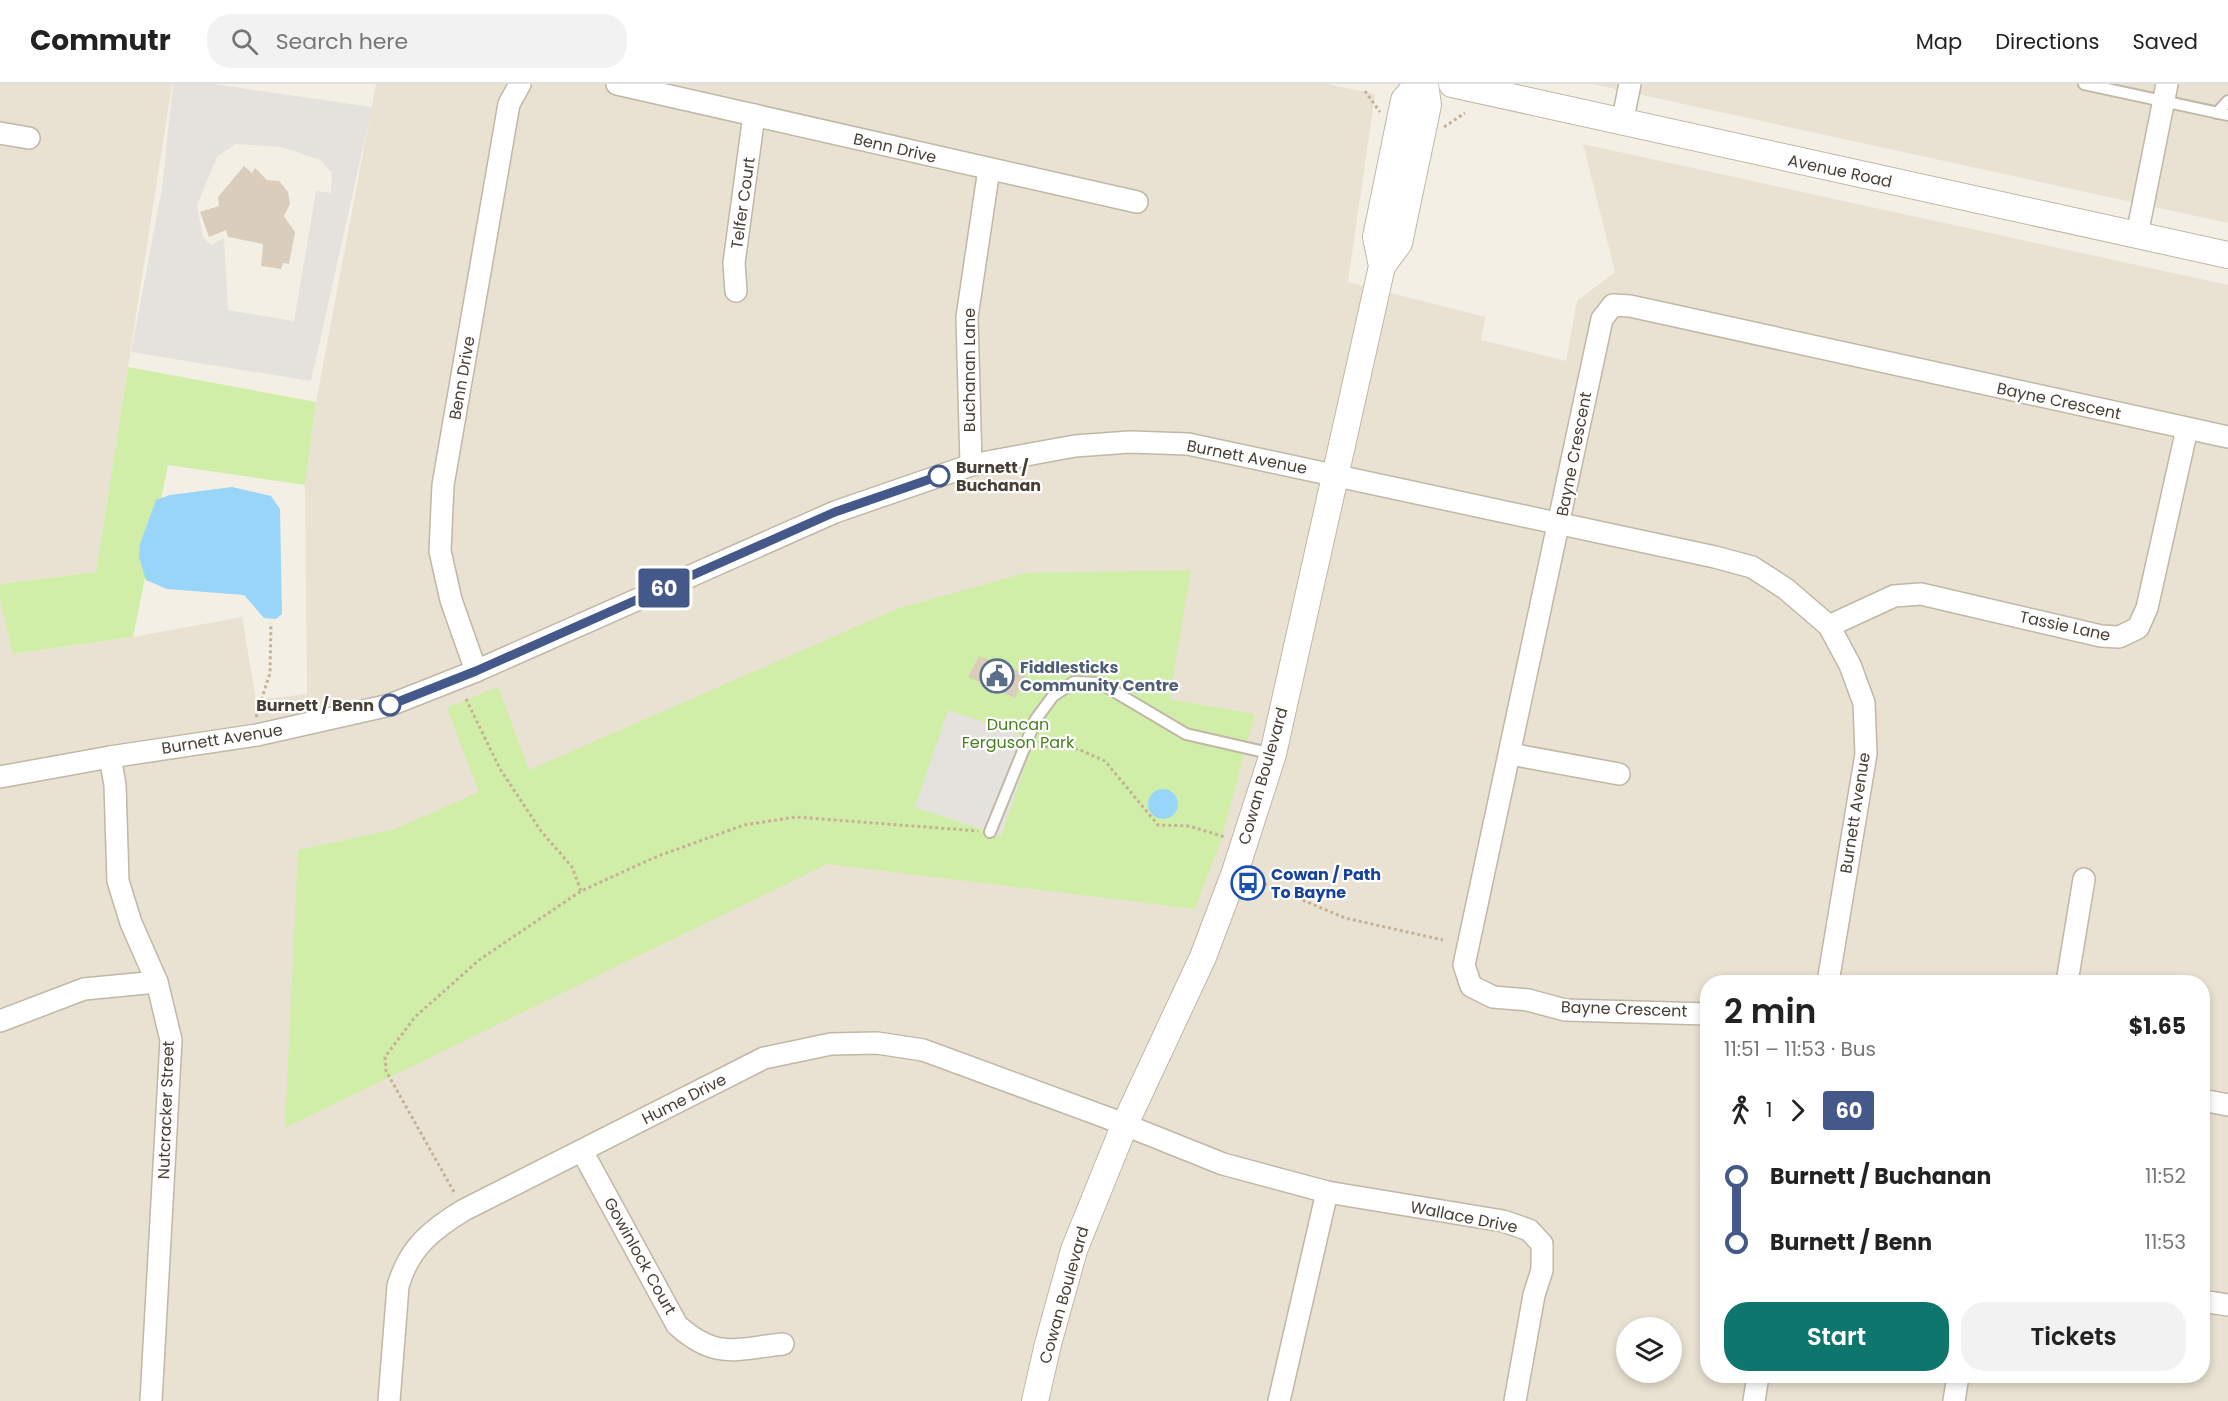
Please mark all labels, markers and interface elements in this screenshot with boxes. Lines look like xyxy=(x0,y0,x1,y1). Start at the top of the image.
search box xyxy=(207,14,627,68)
text: Commutr xyxy=(30,21,171,60)
icon: search xyxy=(228,25,261,58)
text: Search here xyxy=(276,26,408,57)
text: Map xyxy=(1916,27,1962,56)
text: Directions xyxy=(1995,27,2099,56)
text: Saved xyxy=(2132,27,2198,56)
street label: Benn Drive xyxy=(851,127,939,169)
street label: Avenue Road xyxy=(1786,149,1894,193)
street label: Telfer Court xyxy=(725,155,761,250)
street label: Buchanan Lane xyxy=(958,308,981,432)
street label: Benn Drive xyxy=(443,334,481,422)
street label: Bayne Crescent xyxy=(1995,377,2123,425)
street label: Bayne Crescent xyxy=(1551,390,1597,518)
street label: Burnett Avenue xyxy=(1185,434,1309,480)
place label: Burnett / Buchanan xyxy=(956,456,1041,497)
marker: Burnett / Buchanan xyxy=(928,465,950,487)
line badge: 60 xyxy=(637,568,691,608)
text: 60 xyxy=(650,574,678,603)
street label: Tassie Lane xyxy=(2018,605,2113,647)
place label: Fiddlesticks Community Centre xyxy=(1020,656,1179,697)
public building icon: Fiddlesticks Community Centre xyxy=(979,658,1015,694)
place label: Burnett / Benn xyxy=(256,694,374,717)
marker: Burnett / Benn xyxy=(379,694,401,716)
street label: Cowan Boulevard xyxy=(1232,705,1294,847)
park label: Duncan Ferguson Park xyxy=(962,713,1075,754)
street label: Burnett Avenue xyxy=(160,718,284,760)
street label: Burnett Avenue xyxy=(1834,751,1876,875)
place label: Cowan / Path To Bayne xyxy=(1271,863,1381,904)
bus stop icon: Cowan / Path To Bayne xyxy=(1230,865,1266,901)
text: 2 min xyxy=(1724,988,1816,1035)
street label: Bayne Crescent xyxy=(1560,995,1688,1023)
text: $1.65 xyxy=(2129,1011,2186,1042)
text: 11:51 – 11:53 · Bus xyxy=(1724,1035,1876,1063)
street label: Nutcracker Street xyxy=(152,1040,180,1180)
street label: Hume Drive xyxy=(638,1068,730,1130)
icon: walk xyxy=(1724,1094,1757,1127)
icon: forward xyxy=(1781,1094,1814,1127)
text: 1 xyxy=(1766,1096,1772,1124)
text: 60 xyxy=(1835,1096,1862,1125)
text: Burnett / Buchanan xyxy=(1770,1161,1991,1192)
text: 11:52 xyxy=(2145,1162,2186,1190)
street label: Gowinlock Court xyxy=(598,1193,682,1319)
street label: Wallace Drive xyxy=(1408,1195,1520,1239)
street label: Cowan Boulevard xyxy=(1033,1224,1095,1366)
text: Burnett / Benn xyxy=(1770,1227,1932,1258)
text: 11:53 xyxy=(2145,1228,2186,1256)
button: Start xyxy=(1724,1302,1949,1371)
button: Tickets xyxy=(1961,1302,2186,1371)
map controls xyxy=(1616,1317,1682,1383)
button: layers xyxy=(1616,1317,1682,1383)

